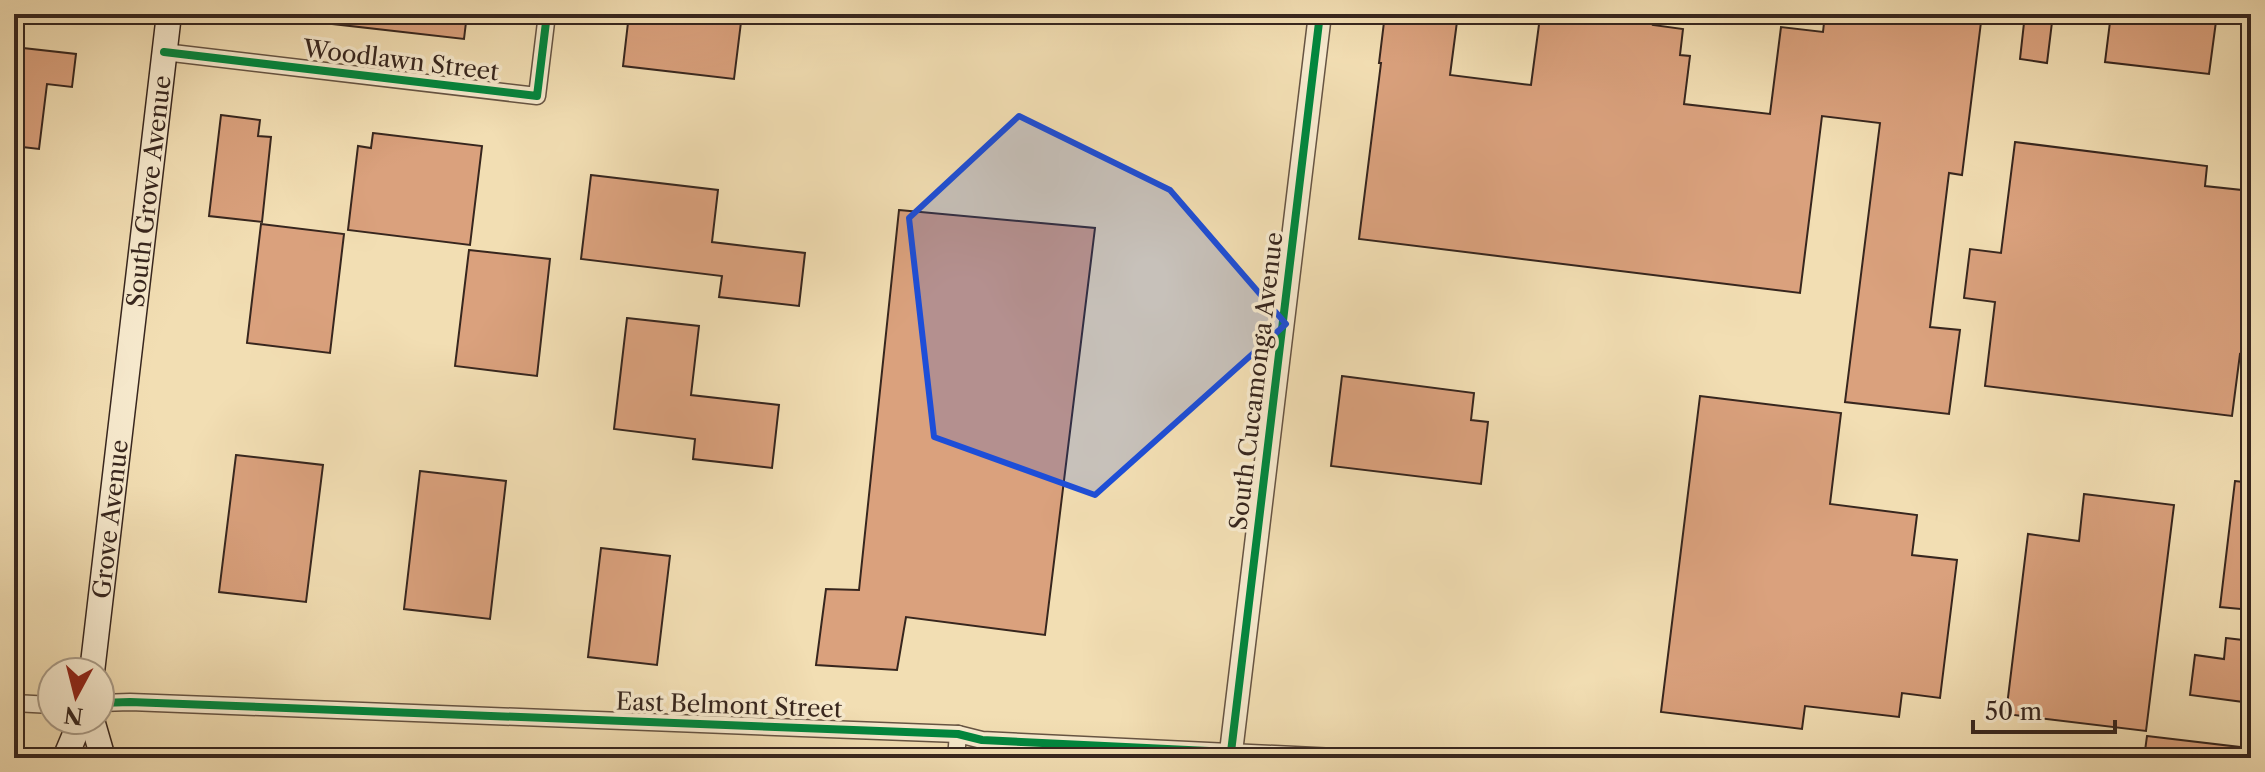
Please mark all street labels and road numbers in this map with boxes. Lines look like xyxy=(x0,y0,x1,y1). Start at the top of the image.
street label: Woodlawn Street xyxy=(301,33,501,86)
street label: South Grove Avenue xyxy=(120,74,176,309)
street label: South Cucamonga Avenue xyxy=(1223,230,1289,532)
street label: Grove Avenue xyxy=(86,438,134,600)
street label: East Belmont Street xyxy=(615,687,843,723)

